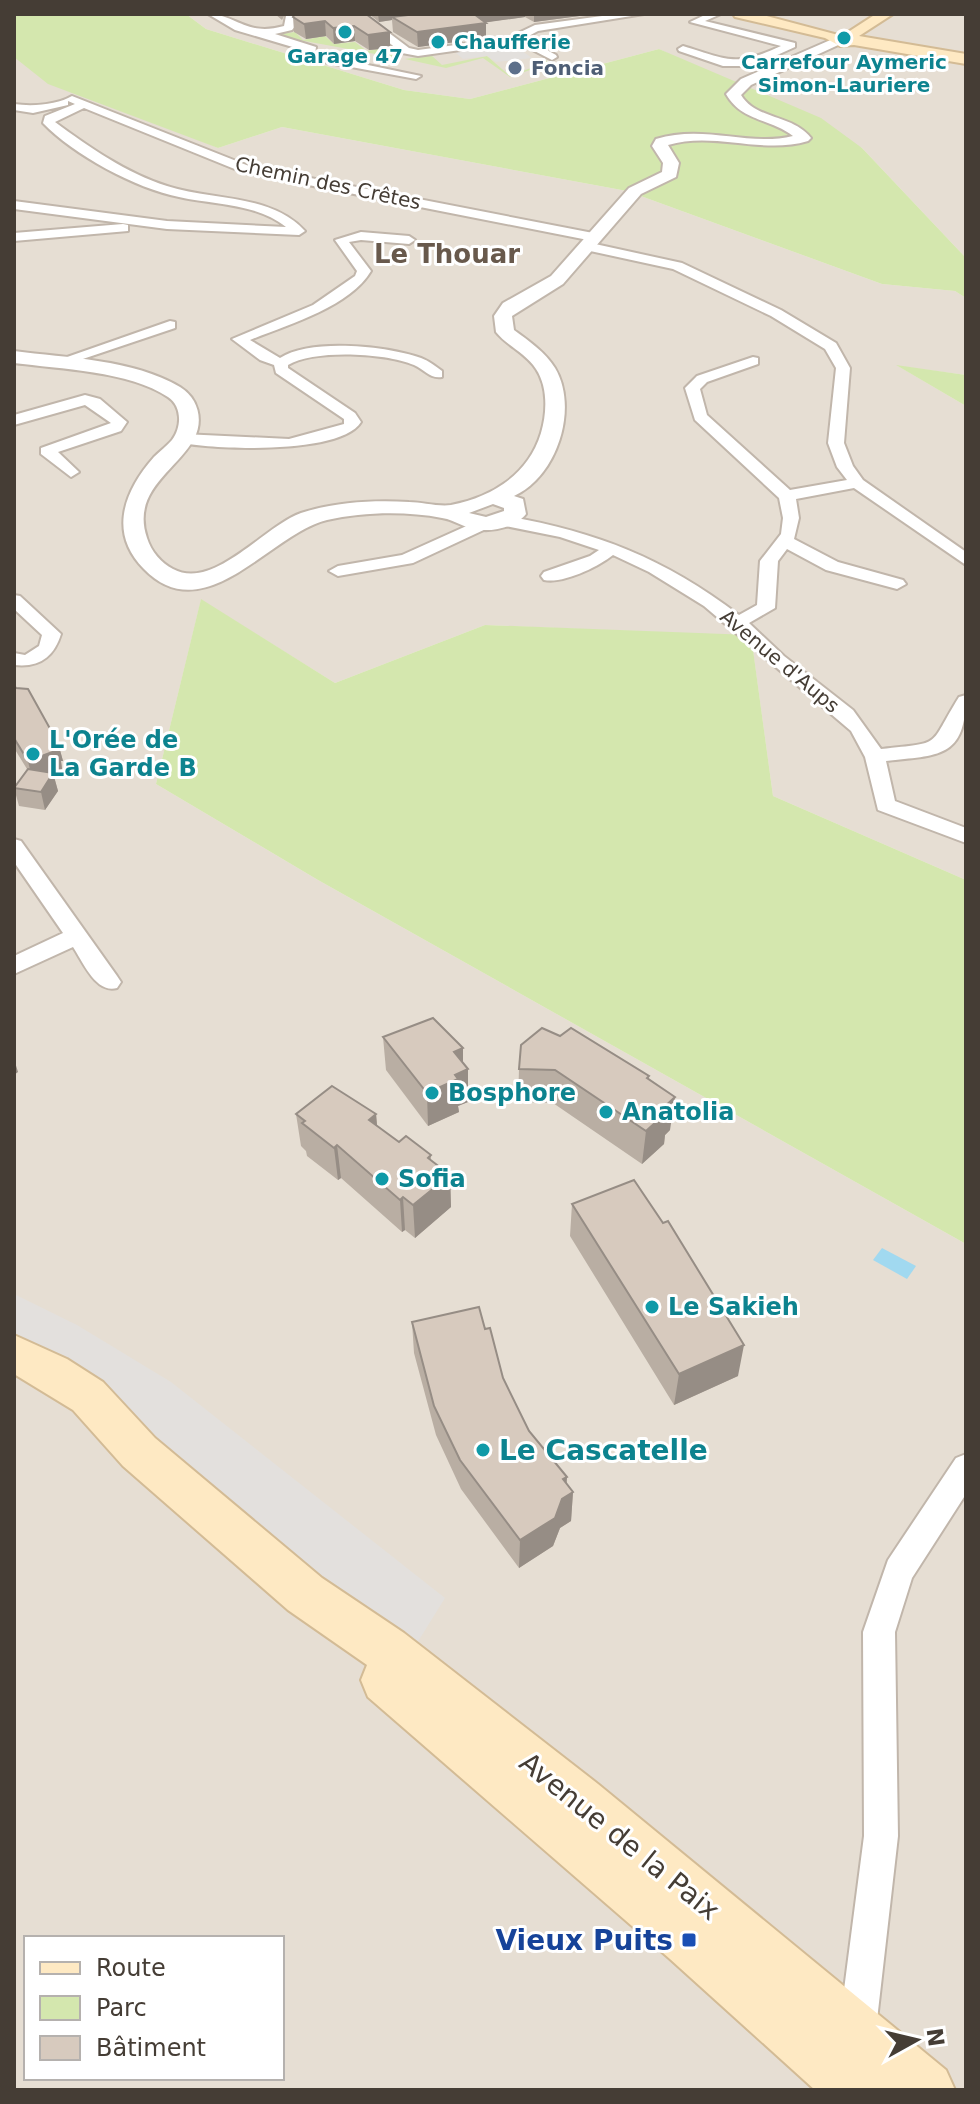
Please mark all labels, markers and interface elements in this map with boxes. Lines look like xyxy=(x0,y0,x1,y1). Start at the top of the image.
marker: Garage 47 xyxy=(336,23,354,41)
marker: Carrefour Aymeric Simon-Lauriere xyxy=(835,29,853,47)
place label: Chaufferie xyxy=(454,30,571,54)
marker: Chaufferie xyxy=(429,33,447,51)
place label: Garage 47 xyxy=(287,44,403,68)
place label: Carrefour Aymeric Simon-Lauriere xyxy=(741,50,947,97)
place label: Foncia xyxy=(531,56,604,80)
marker: Foncia xyxy=(506,59,524,77)
street label: Chemin des Crêtes xyxy=(233,152,423,214)
district label: Le Thouar xyxy=(374,239,520,269)
street label: Avenue d'Aups xyxy=(715,604,845,718)
place label: L'Orée de La Garde B xyxy=(49,726,197,782)
marker: L'Orée de La Garde B xyxy=(24,745,42,763)
place label: Bosphore xyxy=(448,1079,576,1107)
marker: Bosphore xyxy=(423,1084,441,1102)
place label: Anatolia xyxy=(622,1098,734,1126)
marker: Anatolia xyxy=(597,1103,615,1121)
place label: Sofia xyxy=(398,1165,466,1193)
marker: Sofia xyxy=(373,1170,391,1188)
place label: Le Sakieh xyxy=(668,1293,799,1321)
marker: Le Sakieh xyxy=(643,1298,661,1316)
place label: Le Cascatelle xyxy=(499,1434,708,1467)
marker: Le Cascatelle xyxy=(474,1441,492,1459)
street label: Avenue de la Paix xyxy=(513,1746,726,1927)
place label: Vieux Puits xyxy=(495,1924,673,1957)
marker: Vieux Puits xyxy=(680,1931,698,1949)
legend xyxy=(24,1936,284,2080)
text: Route xyxy=(96,1954,166,1982)
text: Parc xyxy=(96,1994,147,2022)
north arrow xyxy=(876,2000,956,2080)
text: N xyxy=(922,2026,949,2048)
text: Bâtiment xyxy=(96,2034,206,2062)

